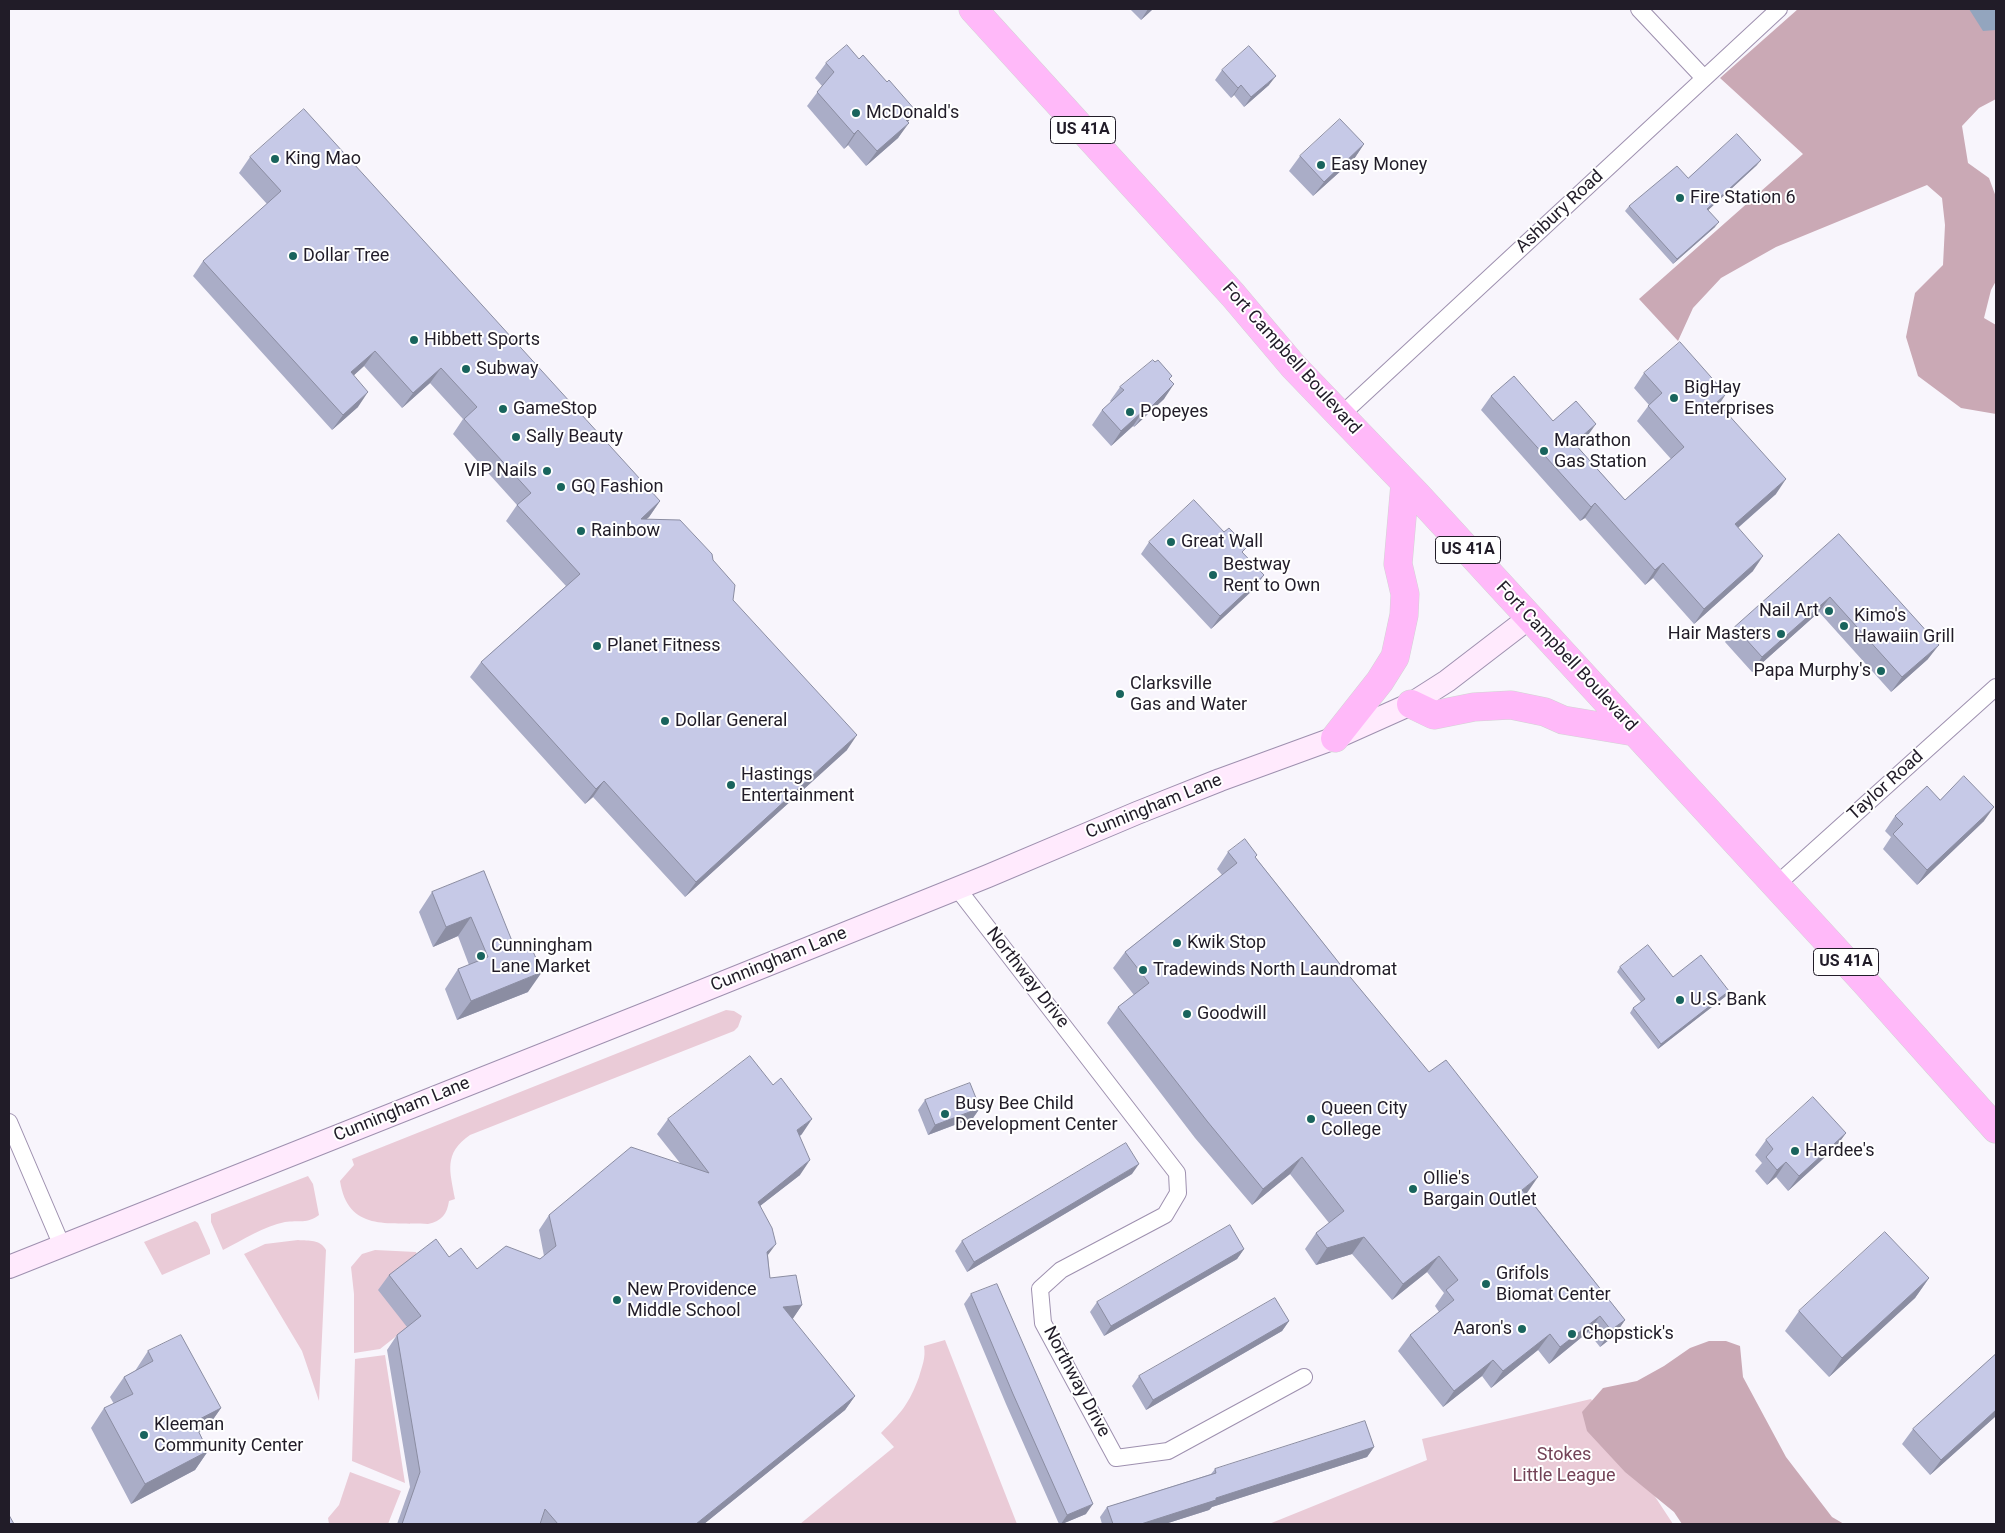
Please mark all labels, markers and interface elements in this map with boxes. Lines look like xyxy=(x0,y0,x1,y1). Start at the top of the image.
place label: McDonald's xyxy=(866,102,959,124)
marker: McDonald's xyxy=(850,107,862,119)
road number: US 41A xyxy=(1050,116,1116,144)
place label: King Mao xyxy=(285,148,361,170)
marker: King Mao xyxy=(269,153,281,165)
place label: Easy Money xyxy=(1331,154,1427,176)
marker: Easy Money xyxy=(1315,159,1327,171)
street label: Ashbury Road xyxy=(1512,166,1608,258)
place label: Fire Station 6 xyxy=(1690,187,1796,209)
marker: Fire Station 6 xyxy=(1674,192,1686,204)
place label: Dollar Tree xyxy=(303,245,389,267)
marker: Dollar Tree xyxy=(287,250,299,262)
street label: Fort Campbell Boulevard xyxy=(1217,279,1365,439)
place label: Hibbett Sports xyxy=(424,329,540,351)
marker: Hibbett Sports xyxy=(408,334,420,346)
place label: Subway xyxy=(476,358,538,380)
marker: Subway xyxy=(460,363,472,375)
place label: BigHay Enterprises xyxy=(1684,377,1774,419)
marker: BigHay Enterprises xyxy=(1668,392,1680,404)
place label: GameStop xyxy=(513,398,597,420)
place label: Popeyes xyxy=(1140,401,1208,423)
marker: GameStop xyxy=(497,403,509,415)
marker: Popeyes xyxy=(1124,406,1136,418)
place label: Sally Beauty xyxy=(526,426,623,448)
place label: Marathon Gas Station xyxy=(1554,430,1647,472)
marker: Sally Beauty xyxy=(510,431,522,443)
marker: Marathon Gas Station xyxy=(1538,445,1550,457)
place label: VIP Nails xyxy=(464,460,537,482)
marker: VIP Nails xyxy=(541,465,553,477)
place label: GQ Fashion xyxy=(571,476,663,498)
marker: GQ Fashion xyxy=(555,481,567,493)
place label: Rainbow xyxy=(591,520,660,542)
marker: Rainbow xyxy=(575,525,587,537)
place label: Great Wall xyxy=(1181,531,1263,553)
marker: Great Wall xyxy=(1165,536,1177,548)
road number: US 41A xyxy=(1436,536,1500,564)
place label: Bestway Rent to Own xyxy=(1223,554,1320,596)
marker: Bestway Rent to Own xyxy=(1207,569,1219,581)
street label: Fort Campbell Boulevard xyxy=(1491,578,1641,736)
place label: Nail Art xyxy=(1759,600,1819,622)
marker: Nail Art xyxy=(1823,605,1835,617)
place label: Kimo's Hawaiin Grill xyxy=(1854,605,1955,648)
marker: Kimo's Hawaiin Grill xyxy=(1838,620,1850,632)
place label: Hair Masters xyxy=(1668,623,1771,645)
marker: Hair Masters xyxy=(1775,628,1787,640)
place label: Planet Fitness xyxy=(607,635,721,657)
marker: Planet Fitness xyxy=(591,640,603,652)
place label: Papa Murphy's xyxy=(1753,660,1871,682)
marker: Papa Murphy's xyxy=(1875,665,1887,677)
place label: Clarksville Gas and Water xyxy=(1130,673,1247,716)
marker: Clarksville Gas and Water xyxy=(1114,688,1126,700)
place label: Dollar General xyxy=(675,710,787,732)
marker: Dollar General xyxy=(659,715,671,727)
street label: Taylor Road xyxy=(1844,746,1928,826)
place label: Hastings Entertainment xyxy=(741,764,854,806)
street label: Cunningham Lane xyxy=(1083,770,1225,844)
marker: Hastings Entertainment xyxy=(725,779,737,791)
street label: Cunningham Lane xyxy=(708,923,850,997)
street label: Northway Drive xyxy=(981,923,1073,1033)
place label: Kwik Stop xyxy=(1187,932,1266,954)
place label: Cunningham Lane Market xyxy=(491,935,592,978)
marker: Kwik Stop xyxy=(1171,937,1183,949)
road number: US 41A xyxy=(1814,949,1878,976)
marker: Cunningham Lane Market xyxy=(475,950,487,962)
place label: Tradewinds North Laundromat xyxy=(1153,959,1397,981)
marker: Tradewinds North Laundromat xyxy=(1137,964,1149,976)
place label: U.S. Bank xyxy=(1690,989,1766,1011)
marker: U.S. Bank xyxy=(1674,994,1686,1006)
place label: Goodwill xyxy=(1197,1003,1267,1025)
marker: Goodwill xyxy=(1181,1008,1193,1020)
street label: Cunningham Lane xyxy=(331,1073,473,1147)
place label: Busy Bee Child Development Center xyxy=(955,1093,1118,1136)
place label: Queen City College xyxy=(1321,1098,1407,1140)
marker: Busy Bee Child Development Center xyxy=(939,1108,951,1120)
marker: Queen City College xyxy=(1305,1113,1317,1125)
place label: Hardee's xyxy=(1805,1140,1874,1162)
marker: Hardee's xyxy=(1789,1145,1801,1157)
place label: Ollie's Bargain Outlet xyxy=(1423,1168,1537,1210)
marker: Ollie's Bargain Outlet xyxy=(1407,1183,1419,1195)
place label: Grifols Biomat Center xyxy=(1496,1263,1611,1306)
marker: Grifols Biomat Center xyxy=(1480,1278,1492,1290)
place label: New Providence Middle School xyxy=(627,1279,756,1322)
marker: New Providence Middle School xyxy=(611,1294,623,1306)
place label: Aaron's xyxy=(1454,1318,1512,1340)
street label: Northway Drive xyxy=(1038,1323,1114,1441)
marker: Aaron's xyxy=(1516,1323,1528,1335)
place label: Chopstick's xyxy=(1582,1323,1674,1345)
marker: Chopstick's xyxy=(1566,1328,1578,1340)
place label: Kleeman Community Center xyxy=(154,1414,303,1456)
marker: Kleeman Community Center xyxy=(138,1429,150,1441)
park label: Stokes Little League xyxy=(1513,1444,1615,1486)

